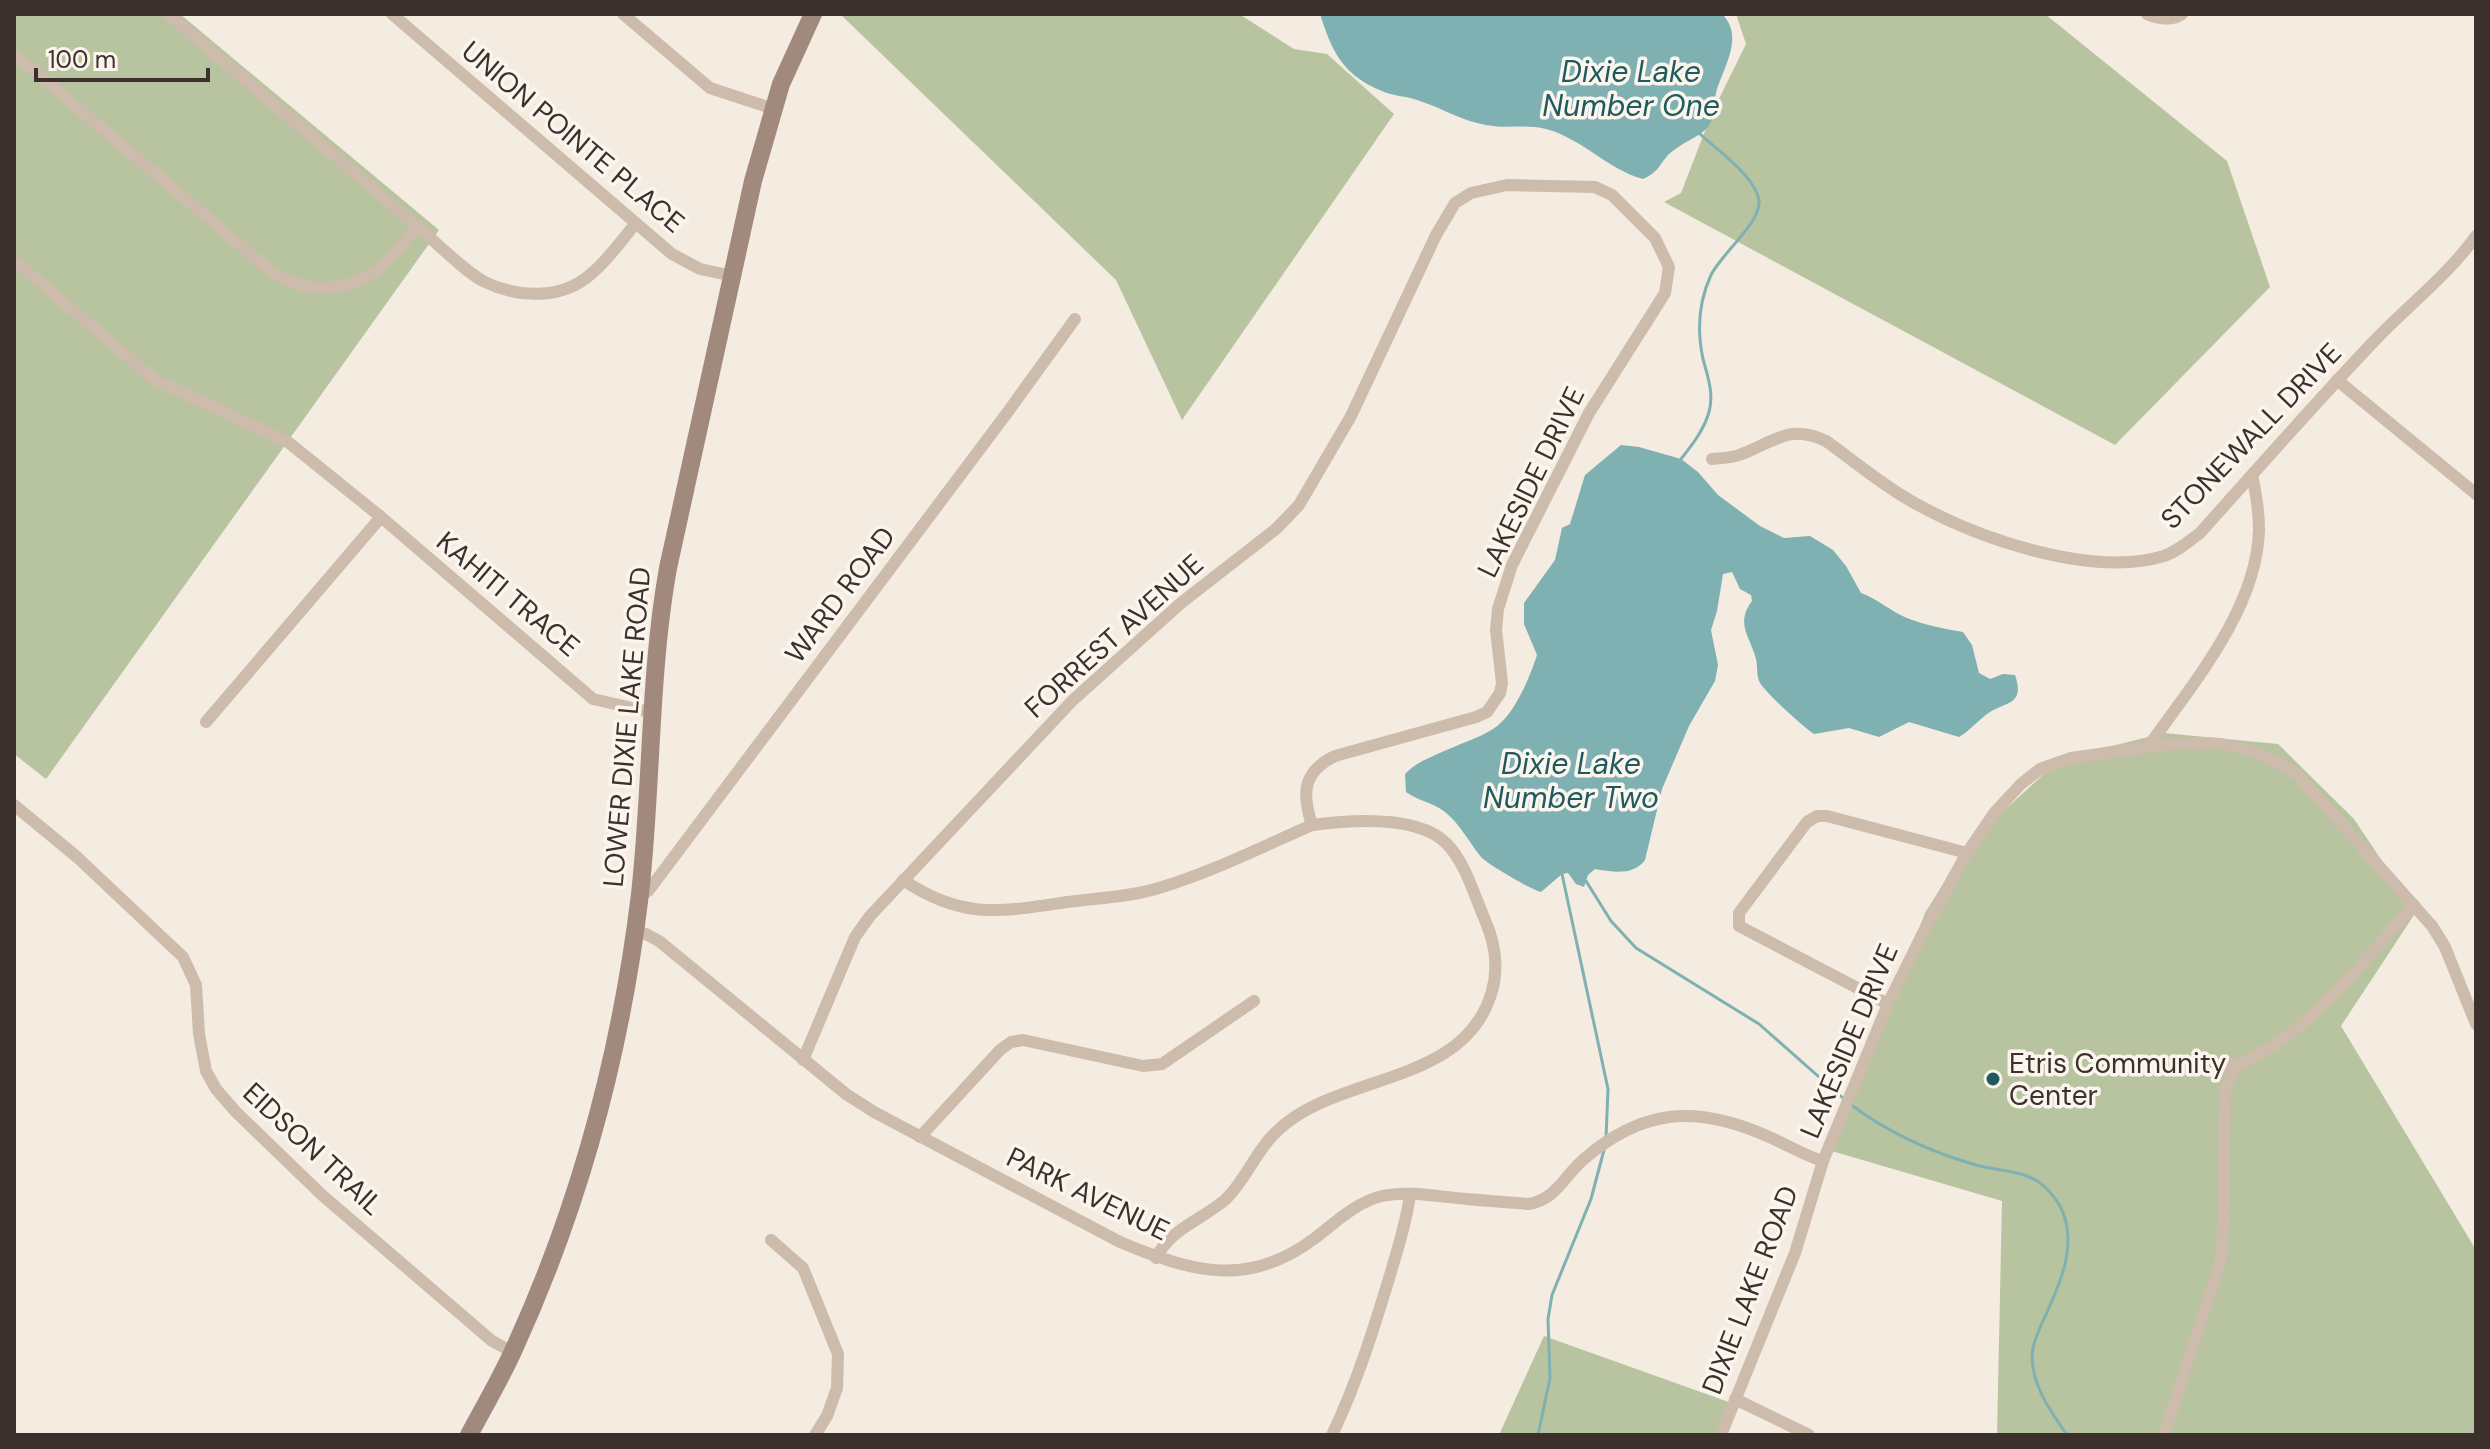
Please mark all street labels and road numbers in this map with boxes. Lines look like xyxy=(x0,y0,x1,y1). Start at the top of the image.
street label: UNION POINTE PLACE xyxy=(454,33,692,241)
street label: STONEWALL DRIVE xyxy=(2153,335,2349,537)
street label: LAKESIDE DRIVE xyxy=(1469,380,1593,584)
street label: WARD ROAD xyxy=(777,519,903,671)
street label: KAHITI TRACE xyxy=(429,523,587,665)
street label: FORREST AVENUE xyxy=(1017,546,1211,726)
street label: LOWER DIXIE LAKE ROAD xyxy=(595,565,659,889)
street label: LAKESIDE DRIVE xyxy=(1791,938,1907,1144)
street label: EIDSON TRAIL xyxy=(235,1075,391,1223)
street label: PARK AVENUE xyxy=(1000,1139,1176,1249)
street label: DIXIE LAKE ROAD xyxy=(1693,1181,1807,1399)

